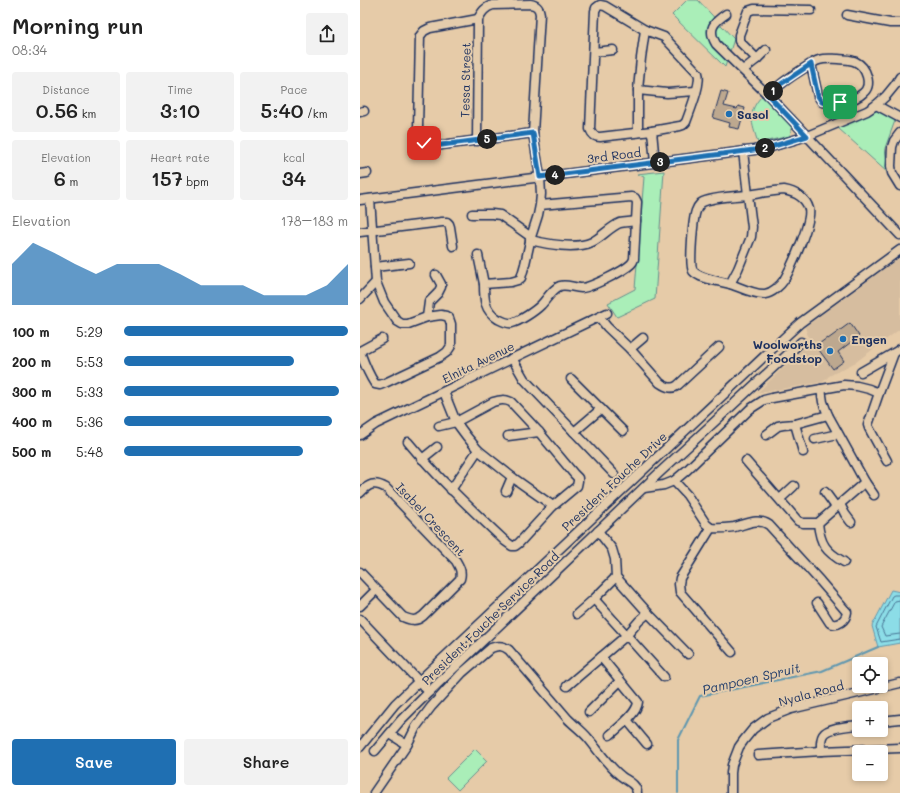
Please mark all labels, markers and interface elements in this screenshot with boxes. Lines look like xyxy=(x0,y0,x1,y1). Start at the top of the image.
text: Morning run xyxy=(12,11,143,40)
button: share xyxy=(306,13,348,55)
text: 08:34 xyxy=(12,41,47,58)
street label: Tessa Street xyxy=(456,42,474,118)
pin: 1 xyxy=(763,81,783,101)
text: Distance xyxy=(42,82,90,97)
text: Time xyxy=(167,82,193,97)
text: Pace xyxy=(281,82,307,97)
text: 1 xyxy=(771,83,775,98)
pin xyxy=(823,85,857,119)
icon: arrive xyxy=(829,91,851,113)
text: 0.56 xyxy=(36,97,78,123)
text: 3:10 xyxy=(160,97,200,123)
text: 5:40 xyxy=(261,97,304,123)
text: km xyxy=(78,106,96,121)
text: /km xyxy=(304,106,327,121)
place label: Sasol xyxy=(737,106,768,122)
marker: Sasol xyxy=(724,109,734,119)
pin xyxy=(407,126,441,160)
pin: 5 xyxy=(477,129,497,149)
text: 5 xyxy=(484,131,490,146)
icon: check xyxy=(413,132,435,154)
pin: 2 xyxy=(755,138,775,158)
text: 2 xyxy=(762,140,768,155)
street label: 3rd Road xyxy=(586,144,642,166)
text: Elevation xyxy=(41,150,91,165)
text: Heart rate xyxy=(150,150,210,165)
text: kcal xyxy=(283,150,305,165)
pin: 3 xyxy=(650,152,670,172)
text: 3 xyxy=(657,154,663,169)
text: 6 xyxy=(54,165,66,191)
text: 157 xyxy=(151,165,183,191)
text: 34 xyxy=(282,165,306,191)
pin: 4 xyxy=(545,165,565,185)
text: 4 xyxy=(552,167,558,182)
text: m xyxy=(66,174,78,189)
text: bpm xyxy=(183,174,209,189)
text: Elevation xyxy=(12,212,70,229)
text: 178–183 m xyxy=(281,212,348,229)
text: 100 m xyxy=(12,323,49,340)
text: 5:29 xyxy=(76,323,103,340)
place label: Engen xyxy=(851,331,887,347)
marker: Engen xyxy=(838,334,848,344)
place label: Woolworths Foodstop xyxy=(753,336,822,366)
street label: Elnita Avenue xyxy=(439,338,517,386)
marker: Woolworths Foodstop xyxy=(825,346,835,356)
text: 200 m xyxy=(12,353,51,370)
text: 5:53 xyxy=(76,353,103,370)
text: 300 m xyxy=(12,383,52,400)
text: 5:33 xyxy=(76,383,103,400)
text: 400 m xyxy=(12,413,52,430)
text: 5:36 xyxy=(76,413,103,430)
street label: President Fouche Drive xyxy=(558,428,670,534)
text: 500 m xyxy=(12,443,51,460)
text: 5:48 xyxy=(76,443,103,460)
street label: Isabel Crescent xyxy=(393,479,469,559)
street label: President Fouche Service Road xyxy=(418,548,562,688)
map controls xyxy=(852,657,888,781)
button: locate xyxy=(852,657,888,693)
water label: Pampoen Spruit xyxy=(700,658,802,698)
street label: Nyala Road xyxy=(777,677,846,709)
button: + xyxy=(852,701,888,737)
button: Save xyxy=(12,739,176,785)
button: Share xyxy=(184,739,348,785)
button: − xyxy=(852,745,888,781)

